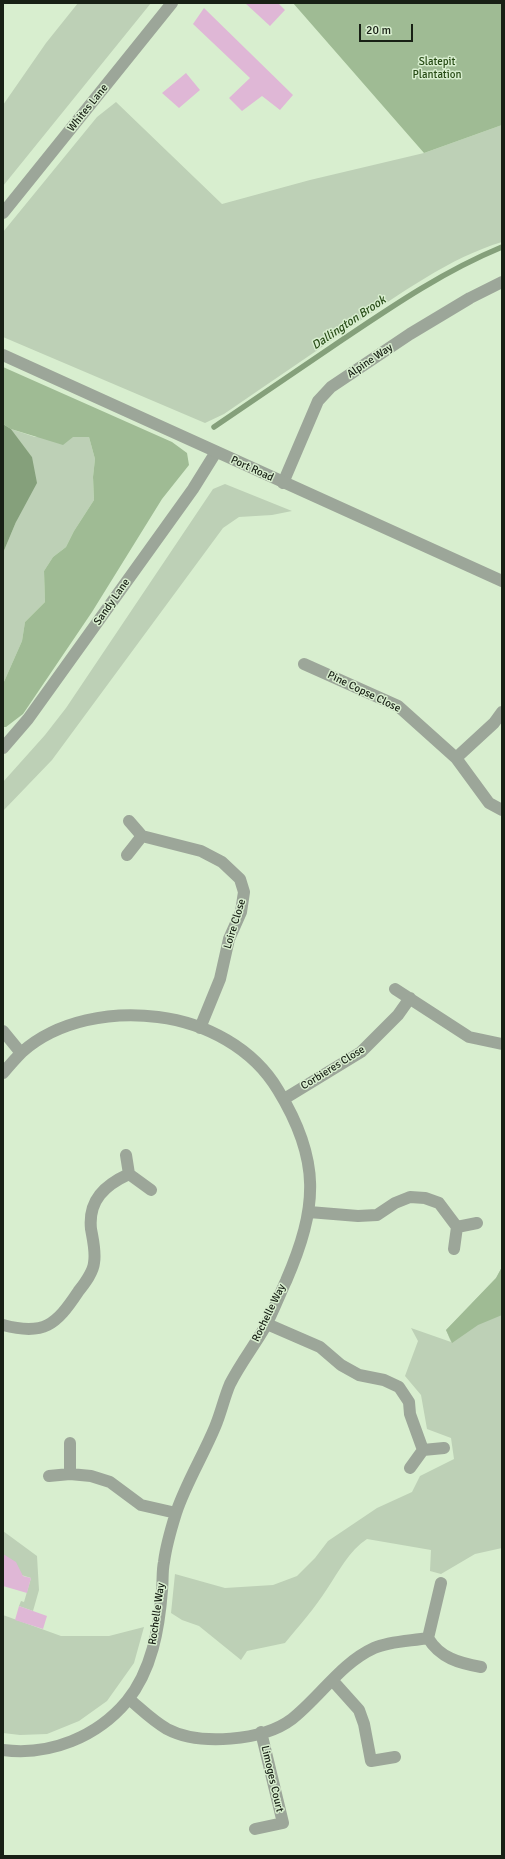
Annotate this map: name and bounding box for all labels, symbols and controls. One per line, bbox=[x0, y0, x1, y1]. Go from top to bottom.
scale bar bbox=[361, 16, 415, 42]
text: 20 m bbox=[366, 23, 391, 38]
park label: Slatepit Plantation bbox=[412, 55, 462, 81]
street label: Whites Lane bbox=[65, 82, 111, 134]
water label: Dallington Brook bbox=[309, 293, 389, 353]
street label: Alpine Way bbox=[345, 341, 395, 381]
street label: Port Road bbox=[228, 453, 276, 485]
street label: Sandy Lane bbox=[91, 576, 133, 628]
street label: Pine Copse Close bbox=[325, 669, 403, 715]
street label: Loire Close bbox=[221, 897, 249, 951]
street label: Corbieres Close bbox=[299, 1043, 367, 1093]
street label: Rochelle Way bbox=[249, 1282, 289, 1344]
street label: Rochelle Way bbox=[146, 1582, 168, 1646]
street label: Limoges Court bbox=[258, 1744, 286, 1814]

